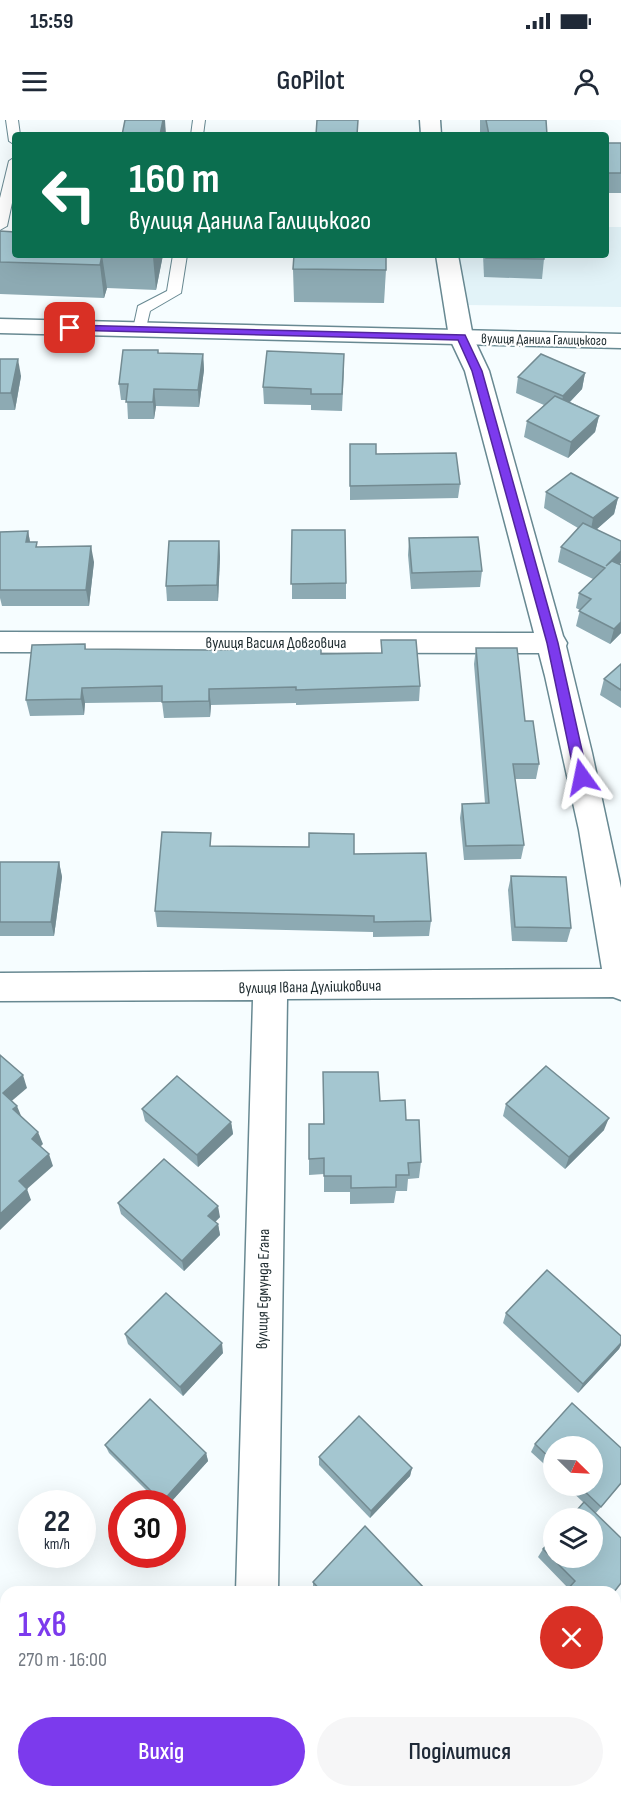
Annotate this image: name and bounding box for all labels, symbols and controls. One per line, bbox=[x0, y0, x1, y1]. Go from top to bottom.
text: 15:59 bbox=[30, 8, 73, 35]
icon: menu bbox=[18, 65, 51, 98]
text: GoPilot bbox=[276, 65, 345, 97]
icon: person bbox=[570, 65, 603, 98]
text: 160 m bbox=[129, 154, 220, 205]
icon: left bbox=[30, 156, 108, 234]
text: вулиця Данила Галицького bbox=[129, 205, 371, 237]
pin bbox=[44, 302, 95, 353]
icon: arrive bbox=[53, 311, 86, 344]
street label: вулиця Данила Галицького bbox=[481, 330, 607, 349]
street label: вулиця Василя Довговича bbox=[206, 634, 346, 653]
position arrow bbox=[550, 745, 614, 809]
street label: вулиця Івана Дулішковича bbox=[239, 977, 381, 998]
street label: вулиця Едмунда Еґана bbox=[253, 1229, 274, 1349]
north arrow bbox=[543, 1436, 603, 1496]
map controls bbox=[543, 1436, 603, 1568]
speed limit sign: 30 bbox=[108, 1490, 186, 1568]
text: 22 bbox=[44, 1504, 70, 1540]
button: layers bbox=[543, 1508, 603, 1568]
text: km/h bbox=[44, 1535, 70, 1554]
text: 1 хв bbox=[18, 1604, 67, 1647]
button: close bbox=[540, 1606, 603, 1669]
text: 270 m · 16:00 bbox=[18, 1648, 107, 1672]
button: Вихід bbox=[18, 1717, 305, 1786]
button: Поділитися bbox=[317, 1717, 603, 1786]

